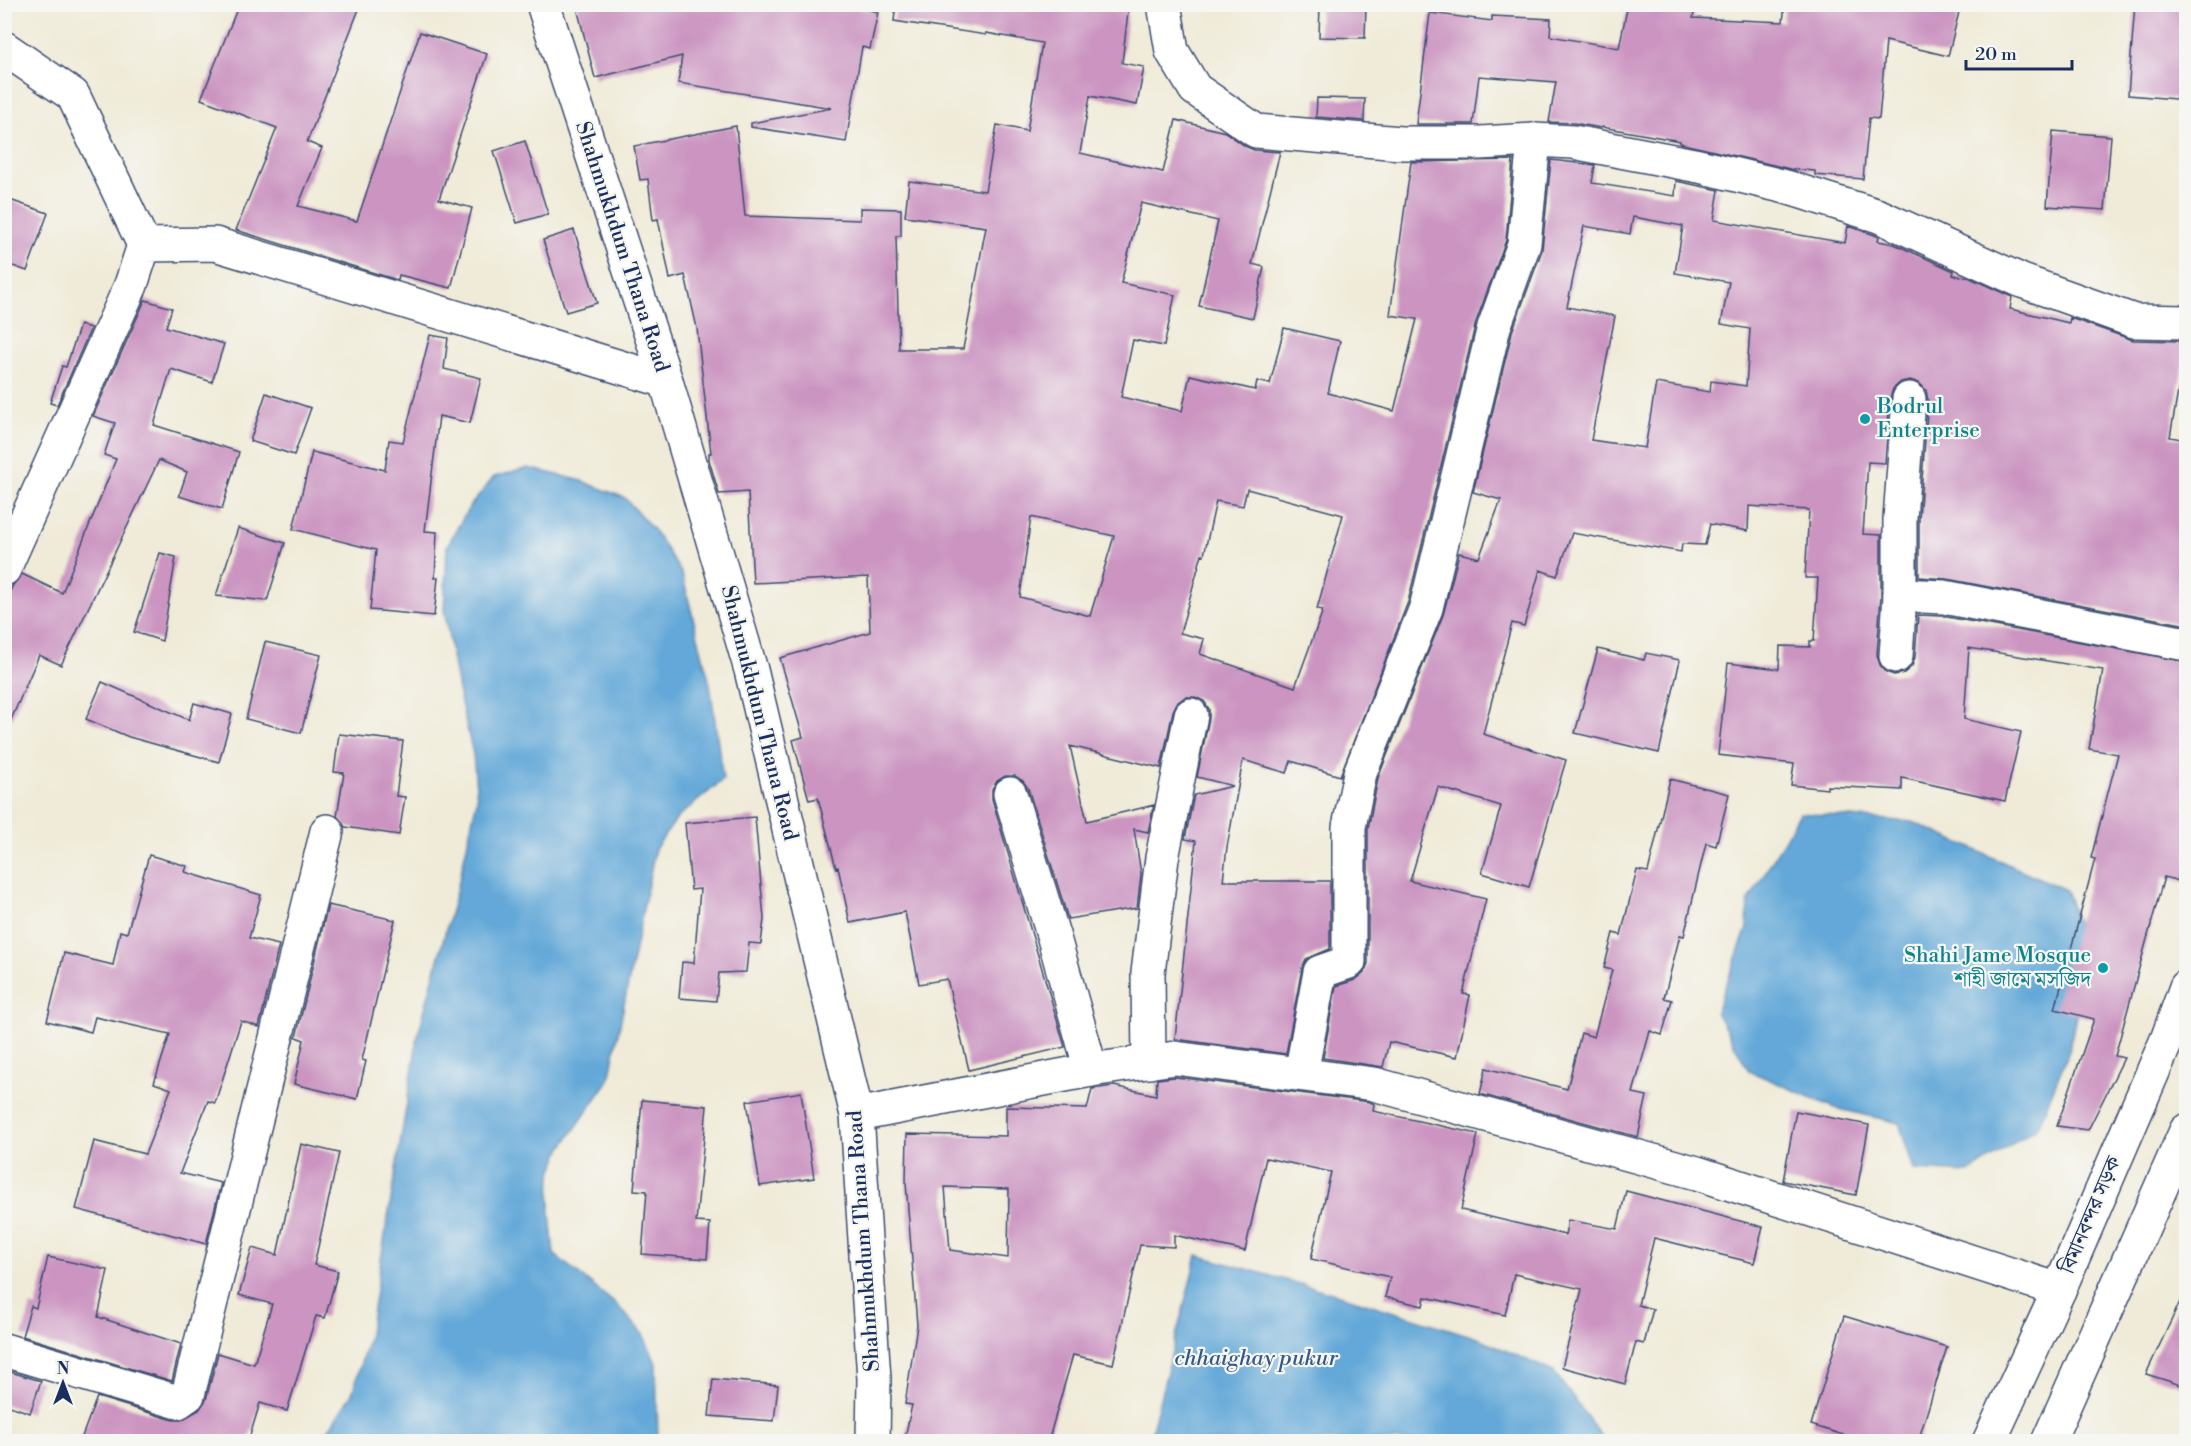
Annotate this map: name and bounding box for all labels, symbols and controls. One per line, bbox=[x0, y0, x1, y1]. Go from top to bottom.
scale bar bbox=[1966, 33, 2072, 71]
text: 20 m bbox=[1975, 43, 2017, 66]
street label: Shahmukhdum Thana Road bbox=[569, 118, 675, 376]
place label: Bodrul Enterprise bbox=[1876, 394, 1980, 444]
marker: Bodrul Enterprise bbox=[1858, 412, 1872, 426]
street label: Shahmukhdum Thana Road bbox=[715, 583, 803, 843]
place label: Shahi Jame Mosque শাহী জামে মসজিদ bbox=[1904, 943, 2092, 993]
marker: Shahi Jame Mosque শাহী জামে মসজিদ bbox=[2096, 961, 2110, 975]
street label: Shahmukhdum Thana Road bbox=[842, 1109, 886, 1373]
street label: বিমানবন্দর সড়ক bbox=[2054, 1151, 2128, 1278]
water label: chhaighay pukur bbox=[1174, 1345, 1338, 1372]
north arrow bbox=[33, 1353, 93, 1413]
text: N bbox=[57, 1359, 70, 1379]

